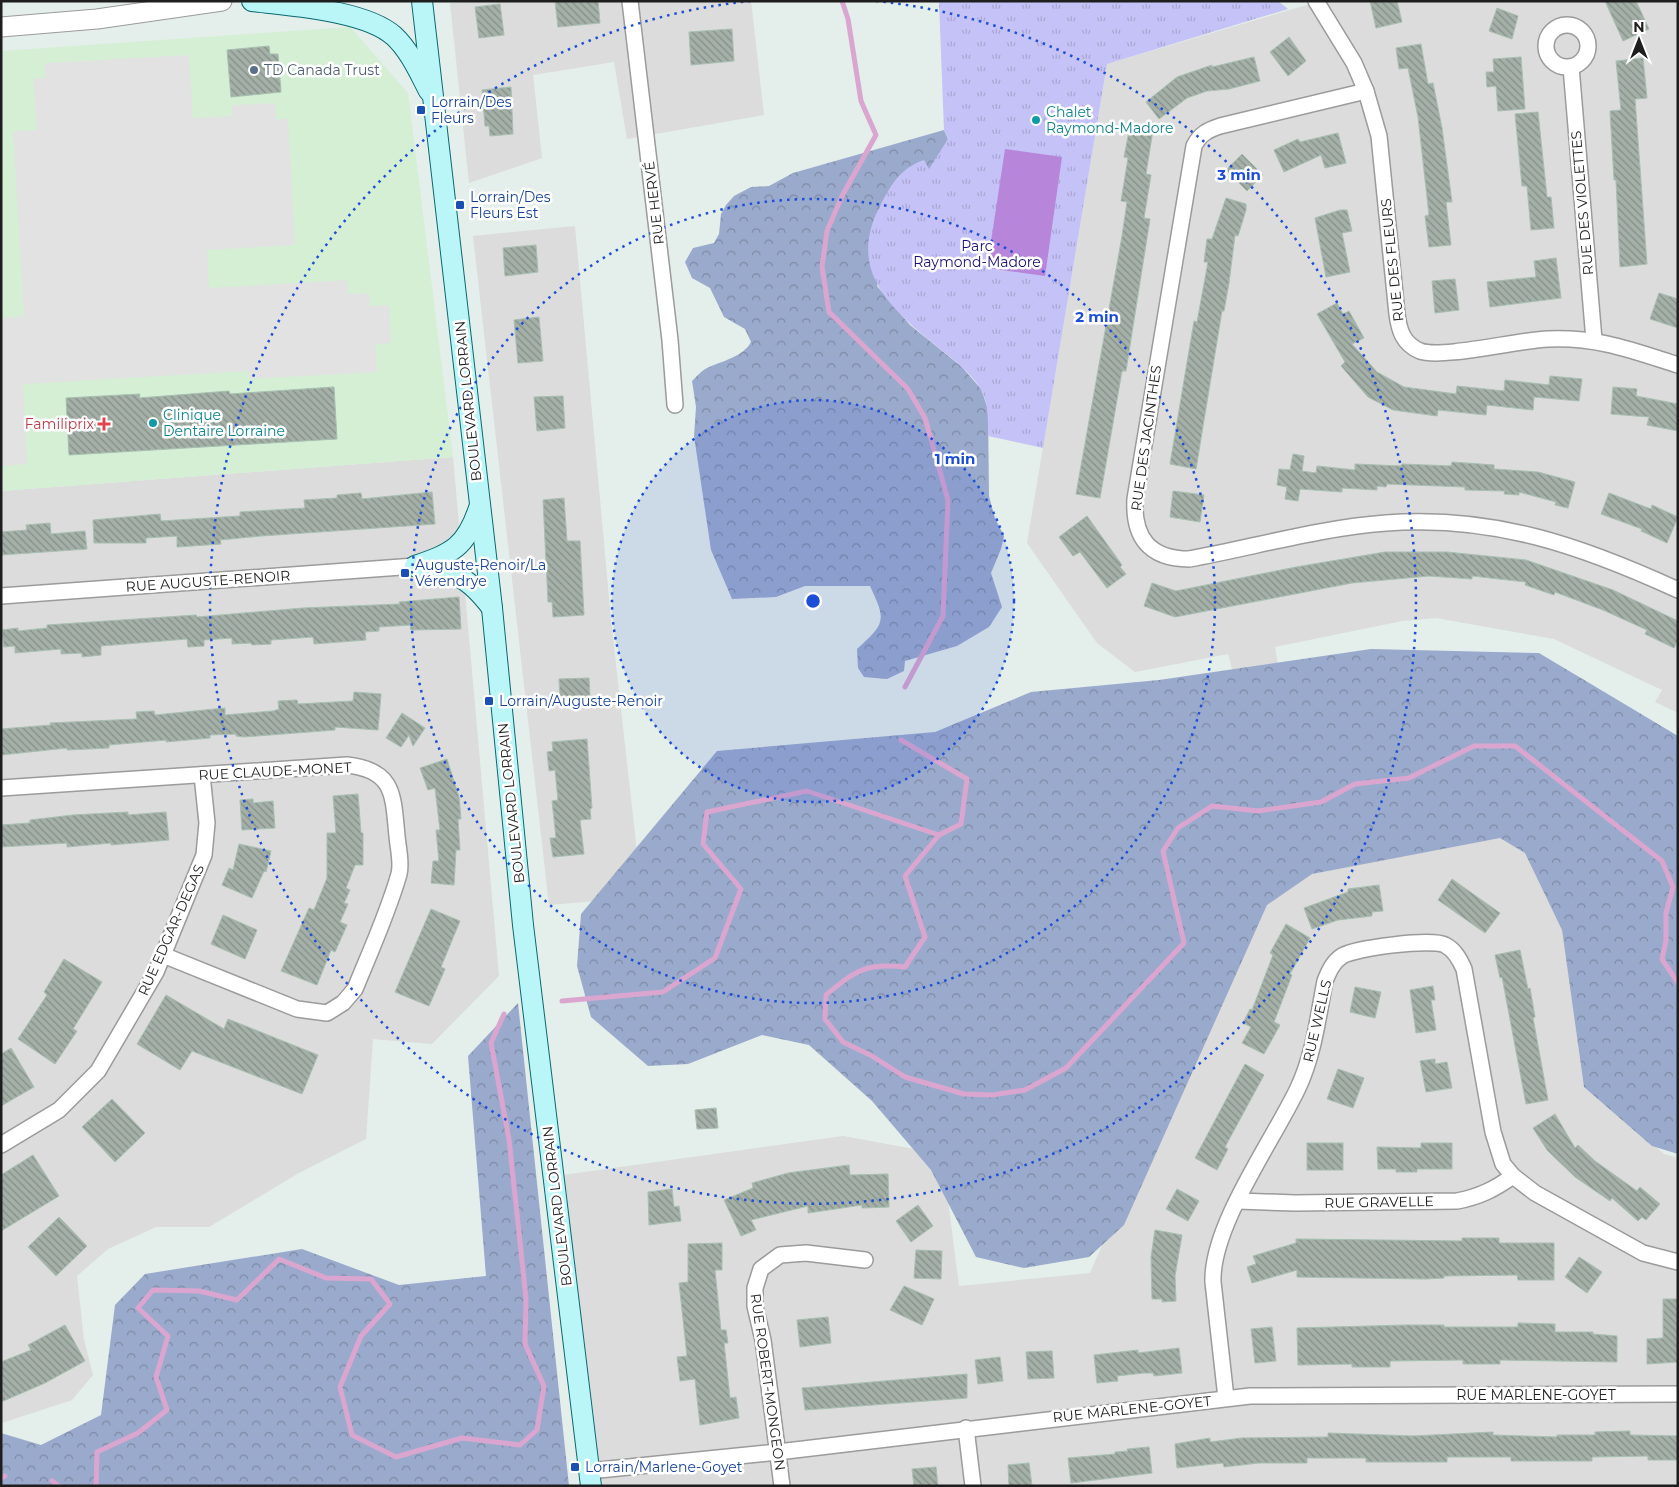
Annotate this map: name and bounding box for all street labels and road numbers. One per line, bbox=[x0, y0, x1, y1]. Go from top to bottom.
street label: RUE DES VIOLETTES bbox=[1567, 130, 1597, 276]
street label: RUE HERVÉ bbox=[640, 160, 668, 246]
street label: RUE DES FLEURS bbox=[1377, 198, 1407, 322]
street label: BOULEVARD LORRAIN bbox=[451, 320, 485, 482]
street label: RUE DES JACINTHES bbox=[1127, 364, 1165, 512]
street label: RUE AUGUSTE-RENOIR bbox=[125, 566, 291, 596]
street label: BOULEVARD LORRAIN bbox=[494, 722, 528, 884]
street label: RUE CLAUDE-MONET bbox=[198, 758, 352, 784]
street label: RUE EDGAR-DEGAS bbox=[134, 862, 208, 998]
street label: RUE WELLS bbox=[1299, 978, 1335, 1064]
street label: BOULEVARD LORRAIN bbox=[538, 1125, 576, 1287]
street label: RUE GRAVELLE bbox=[1324, 1192, 1434, 1212]
street label: RUE ROBERT-MONGEON bbox=[747, 1292, 789, 1472]
street label: RUE MARLENE-GOYET bbox=[1456, 1386, 1616, 1404]
street label: RUE MARLENE-GOYET bbox=[1052, 1392, 1212, 1426]

